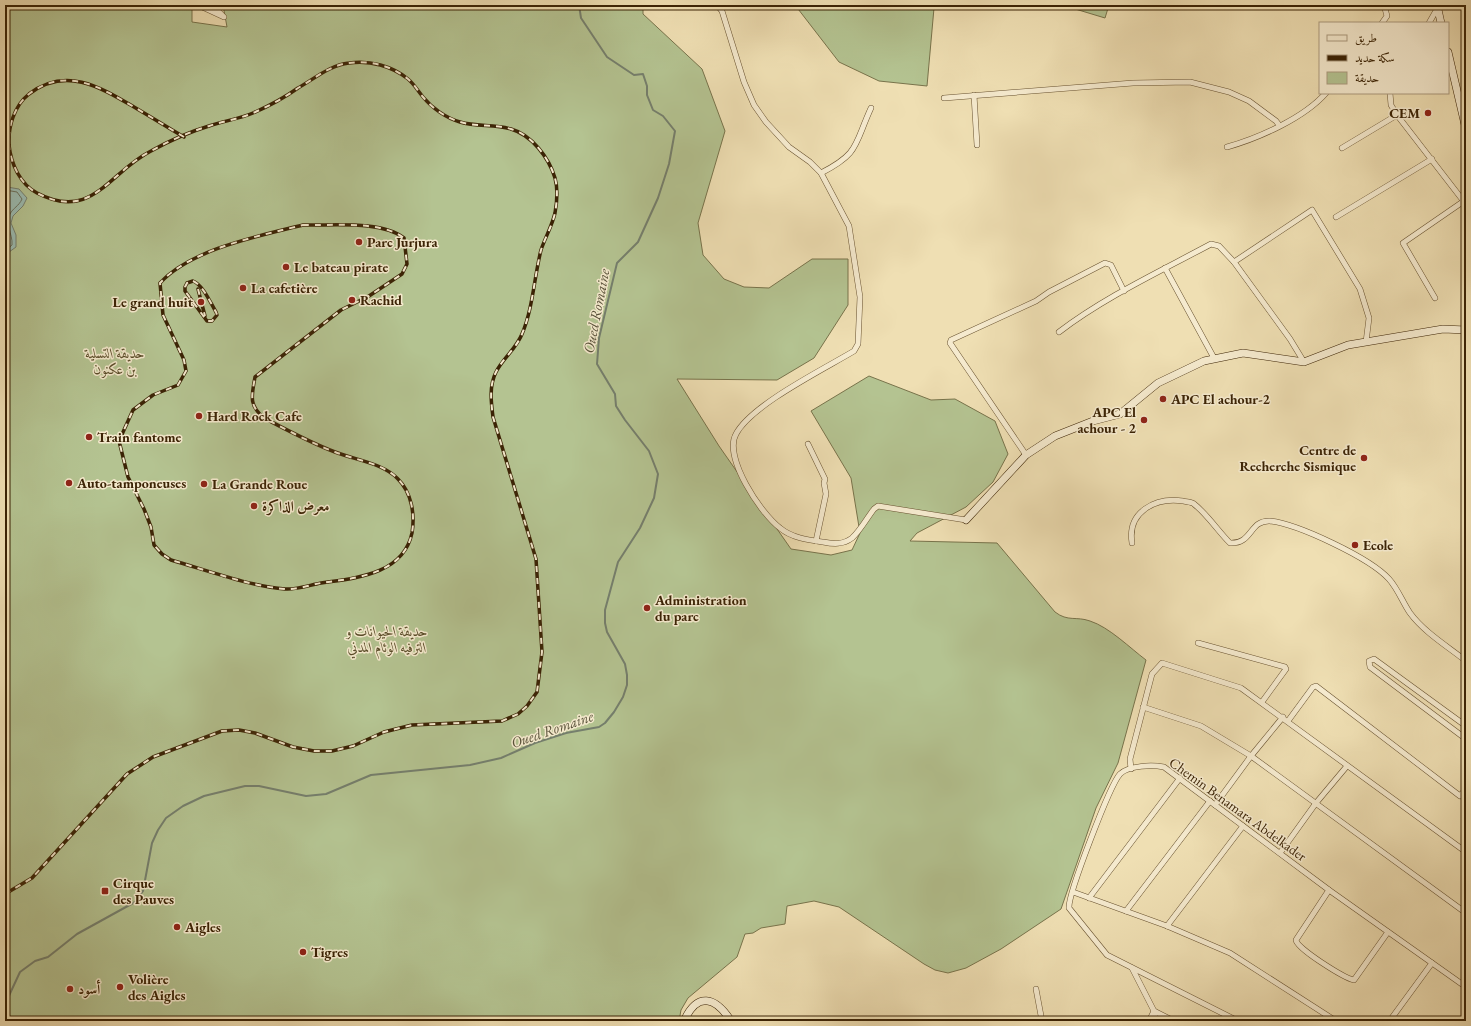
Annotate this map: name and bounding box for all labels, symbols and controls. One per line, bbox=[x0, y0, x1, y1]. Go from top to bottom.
legend bbox=[1319, 22, 1449, 94]
text: طريق bbox=[1355, 30, 1377, 46]
text: سكة حديد bbox=[1355, 50, 1395, 66]
text: حديقة bbox=[1355, 70, 1379, 86]
place label: CEM bbox=[1389, 104, 1420, 122]
marker: CEM bbox=[1423, 108, 1433, 118]
place label: Parc Jurjura bbox=[367, 233, 439, 251]
marker: Parc Jurjura bbox=[354, 237, 364, 247]
place label: Le bateau pirate bbox=[294, 258, 389, 276]
marker: Le bateau pirate bbox=[281, 262, 291, 272]
water label: Oued Romaine bbox=[578, 266, 614, 355]
place label: La cafetière bbox=[251, 279, 318, 297]
marker: La cafetière bbox=[238, 283, 248, 293]
place label: Rachid bbox=[360, 291, 402, 309]
place label: Le grand huit bbox=[113, 293, 194, 311]
marker: Rachid bbox=[347, 295, 357, 305]
marker: Le grand huit bbox=[196, 297, 206, 307]
park label: حديقة التسلية بن عكنون bbox=[83, 344, 145, 378]
place label: APC El achour-2 bbox=[1170, 390, 1271, 408]
marker: APC El achour-2 bbox=[1158, 394, 1168, 404]
place label: APC El achour - 2 bbox=[1077, 403, 1137, 437]
place label: Hard Rock Cafe bbox=[207, 407, 302, 425]
marker: Hard Rock Cafe bbox=[194, 411, 204, 421]
marker: APC El achour - 2 bbox=[1139, 415, 1149, 425]
place label: Train fantome bbox=[97, 428, 181, 446]
marker: Train fantome bbox=[84, 432, 94, 442]
place label: Centre de Recherche Sismique bbox=[1239, 441, 1356, 475]
marker: Centre de Recherche Sismique bbox=[1359, 453, 1369, 463]
place label: Auto-tamponeuses bbox=[76, 474, 186, 492]
place label: La Grande Roue bbox=[212, 475, 307, 493]
marker: Auto-tamponeuses bbox=[64, 478, 74, 488]
marker: La Grande Roue bbox=[199, 479, 209, 489]
place label: معرض الذاكرة bbox=[262, 497, 330, 516]
marker: معرض الذاكرة bbox=[249, 501, 259, 511]
place label: Ecole bbox=[1363, 536, 1393, 554]
marker: Ecole bbox=[1350, 540, 1360, 550]
place label: Administration du parc bbox=[654, 591, 747, 625]
marker: Administration du parc bbox=[642, 603, 652, 613]
park label: حديقة الحيوانات و الترفيه الوئام المدني bbox=[345, 622, 428, 660]
water label: Oued Romaine bbox=[508, 706, 596, 752]
street label: Chemin Benamara Abdelkader bbox=[1166, 753, 1310, 865]
place label: Cirque des Pauves bbox=[113, 874, 174, 908]
marker: Cirque des Pauves bbox=[100, 886, 110, 896]
place label: Aigles bbox=[184, 918, 221, 936]
marker: Aigles bbox=[172, 922, 182, 932]
place label: Tigres bbox=[311, 943, 348, 961]
marker: Tigres bbox=[298, 947, 308, 957]
place label: Volière des Aigles bbox=[128, 970, 186, 1004]
place label: أسود bbox=[78, 979, 101, 998]
marker: Volière des Aigles bbox=[115, 982, 125, 992]
marker: أسود bbox=[65, 984, 75, 994]

